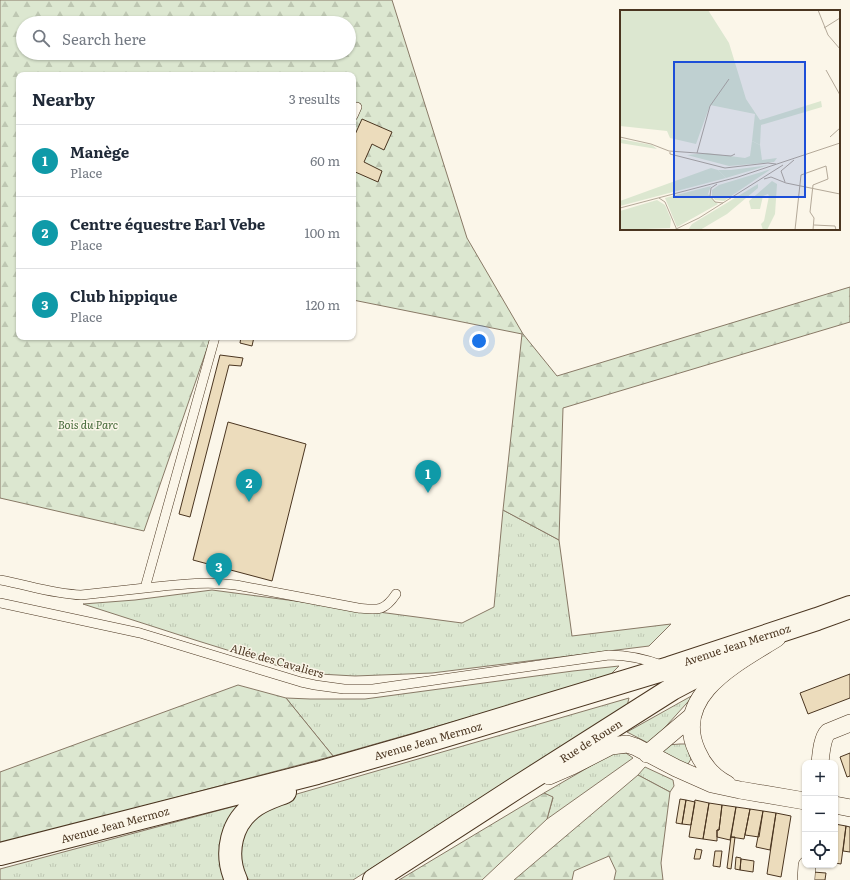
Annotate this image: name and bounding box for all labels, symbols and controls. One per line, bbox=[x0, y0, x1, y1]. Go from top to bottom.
inset map bbox=[620, 10, 840, 230]
search box bbox=[16, 16, 356, 60]
icon: search bbox=[30, 27, 52, 49]
text: Search here bbox=[62, 27, 146, 50]
text: Nearby bbox=[32, 86, 95, 111]
text: 3 results bbox=[289, 89, 340, 108]
text: Manège bbox=[70, 140, 129, 163]
text: 1 bbox=[42, 151, 48, 170]
text: 60 m bbox=[310, 151, 340, 170]
text: Place bbox=[70, 163, 102, 182]
text: Centre équestre Earl Vebe bbox=[70, 212, 265, 235]
text: 2 bbox=[42, 223, 48, 242]
text: 100 m bbox=[304, 223, 340, 242]
text: Place bbox=[70, 235, 102, 254]
text: Club hippique bbox=[70, 284, 177, 307]
text: 3 bbox=[41, 295, 49, 314]
text: 120 m bbox=[305, 295, 340, 314]
text: Place bbox=[70, 307, 102, 326]
your location bbox=[469, 331, 489, 351]
park label: Bois du Parc bbox=[58, 416, 118, 432]
pin: 1 bbox=[415, 460, 441, 493]
pin: 2 bbox=[236, 469, 262, 502]
pin: 3 bbox=[206, 553, 232, 586]
street label: Avenue Jean Mermoz bbox=[681, 619, 793, 669]
street label: Allée des Cavaliers bbox=[229, 639, 326, 681]
street label: Rue de Rouen bbox=[556, 715, 625, 766]
street label: Avenue Jean Mermoz bbox=[372, 717, 484, 763]
map controls bbox=[802, 760, 838, 868]
button: + bbox=[802, 760, 838, 796]
button: − bbox=[802, 796, 838, 832]
street label: Avenue Jean Mermoz bbox=[59, 802, 171, 846]
button: locate bbox=[802, 832, 838, 868]

